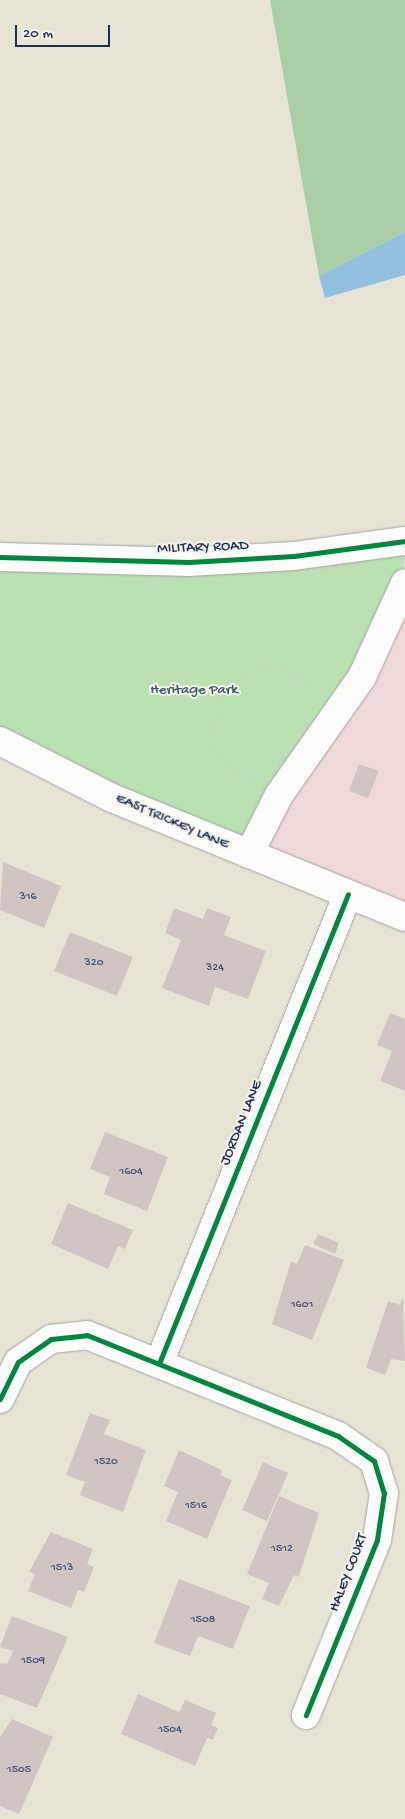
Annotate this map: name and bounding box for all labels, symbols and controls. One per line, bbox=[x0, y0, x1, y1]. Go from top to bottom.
scale bar bbox=[18, 15, 112, 47]
text: 20 m bbox=[23, 25, 53, 43]
street label: MILITARY ROAD bbox=[157, 537, 249, 559]
park label: Heritage Park bbox=[150, 682, 238, 700]
street label: EAST TRICKEY LANE bbox=[113, 790, 231, 854]
house number: 316 bbox=[19, 891, 37, 905]
house number: 320 bbox=[85, 957, 103, 971]
house number: 324 bbox=[206, 962, 224, 976]
street label: JORDAN LANE bbox=[217, 1078, 267, 1168]
house number: 1604 bbox=[119, 1166, 143, 1180]
house number: 1601 bbox=[291, 1299, 313, 1313]
house number: 1520 bbox=[94, 1456, 118, 1470]
house number: 1516 bbox=[185, 1500, 207, 1514]
street label: HALEY COURT bbox=[326, 1531, 372, 1615]
house number: 1512 bbox=[271, 1543, 293, 1557]
house number: 1513 bbox=[51, 1562, 73, 1576]
house number: 1508 bbox=[191, 1614, 215, 1628]
house number: 1509 bbox=[21, 1655, 45, 1669]
house number: 1504 bbox=[158, 1724, 182, 1738]
house number: 1505 bbox=[7, 1764, 31, 1778]

